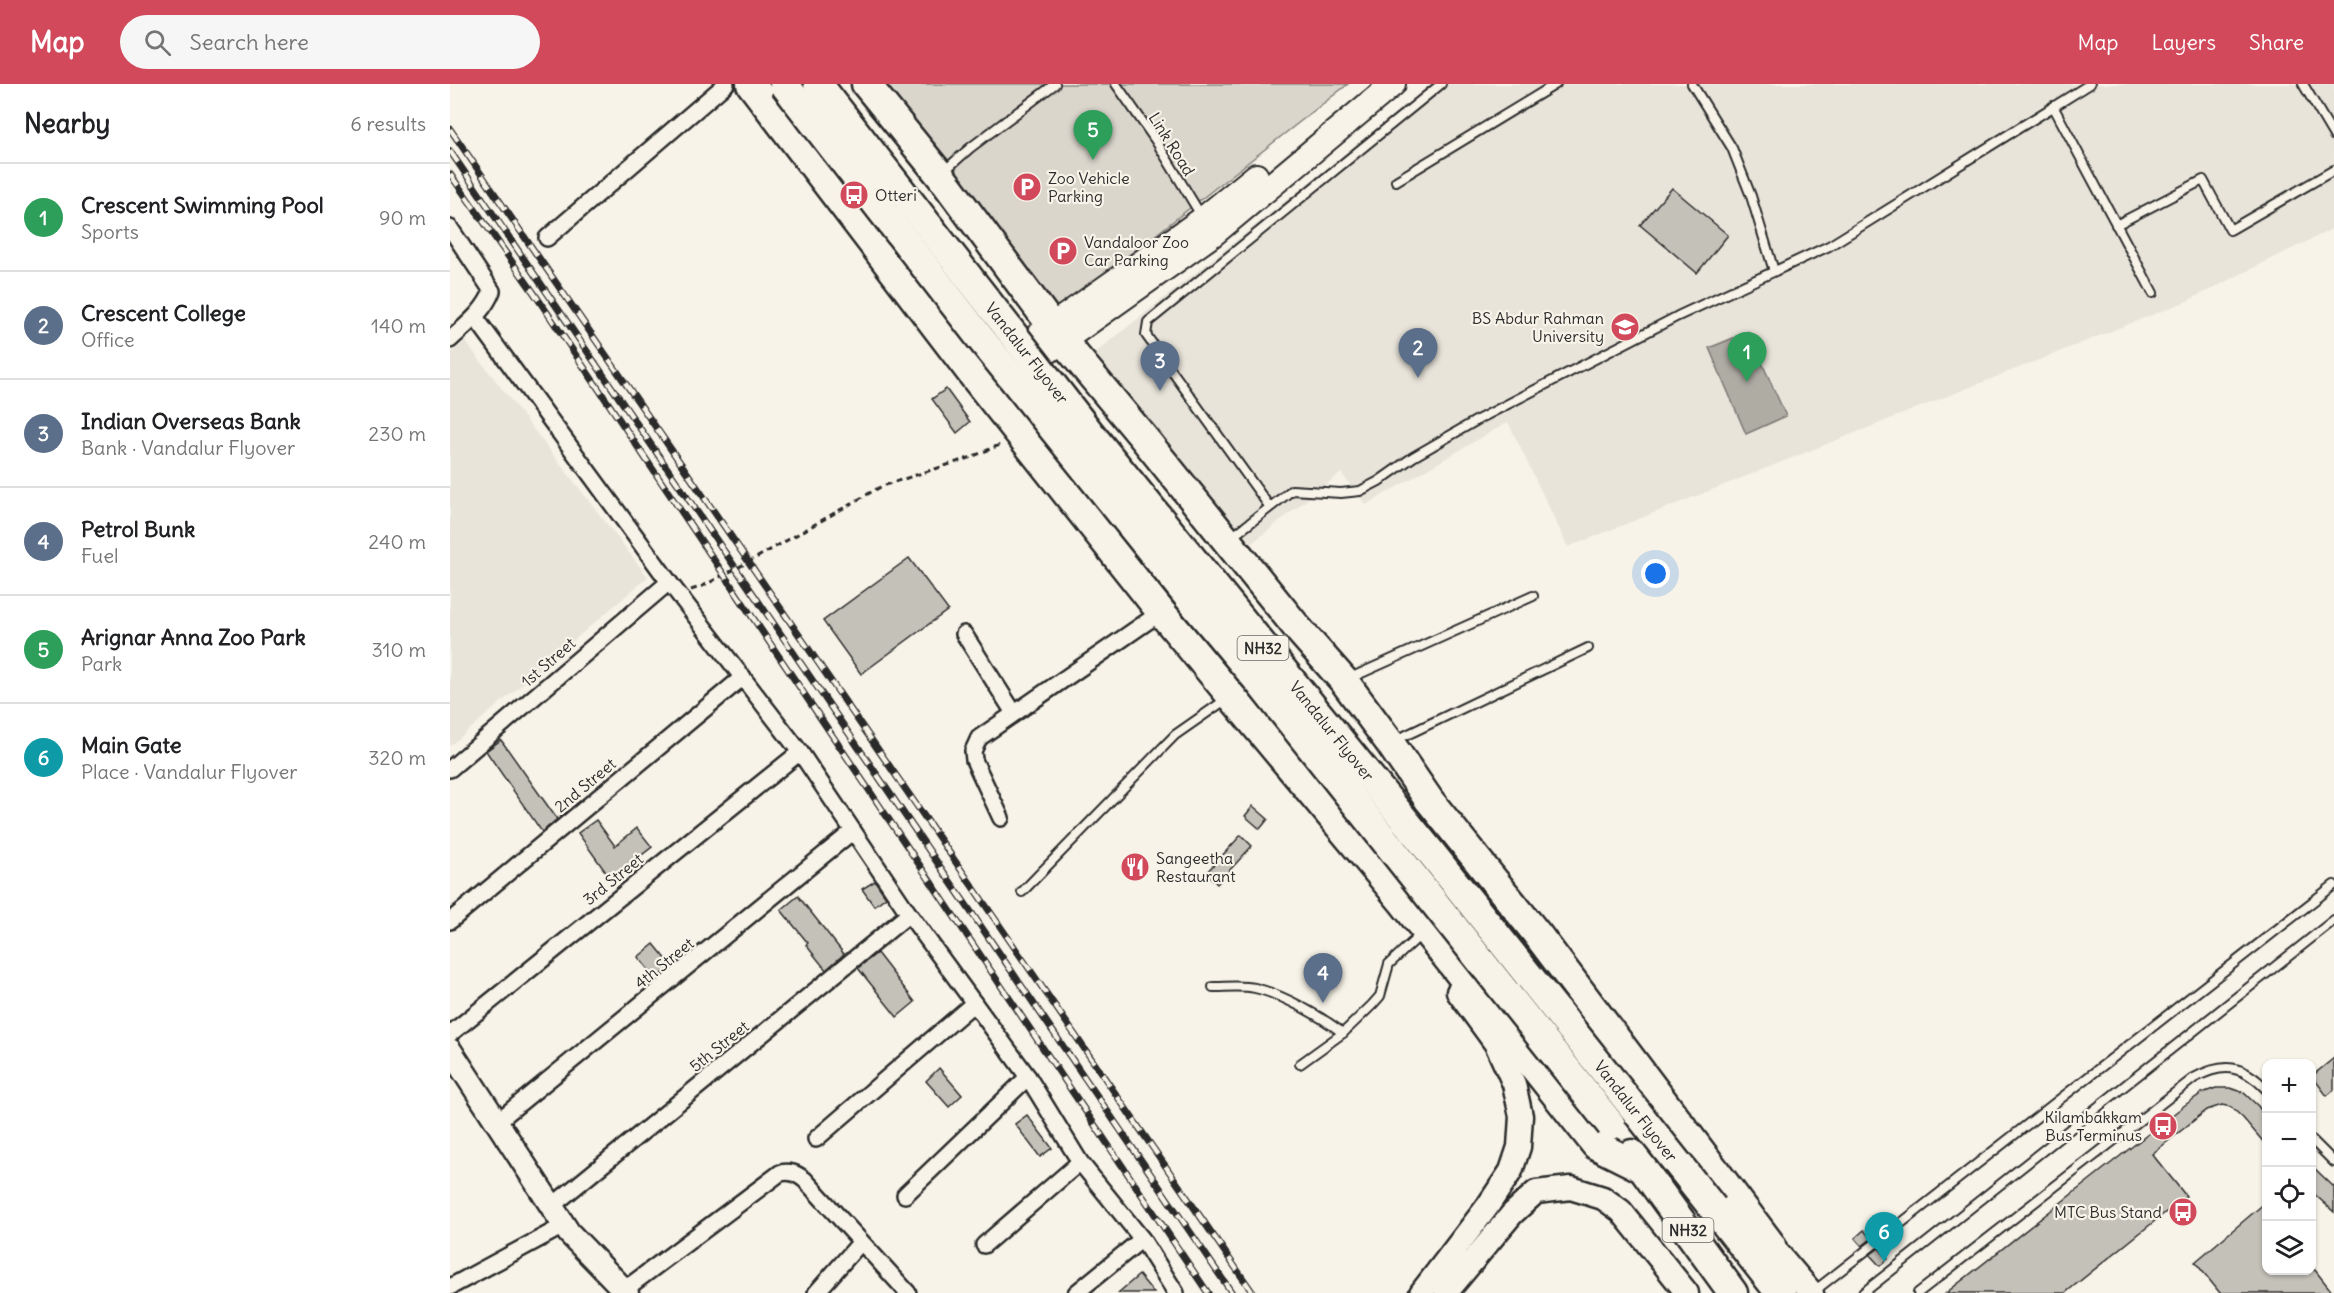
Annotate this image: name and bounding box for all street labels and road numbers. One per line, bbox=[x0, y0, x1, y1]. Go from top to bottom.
street label: Link Road bbox=[1145, 109, 1199, 179]
street label: Vandalur Flyover bbox=[981, 298, 1073, 408]
street label: 1st Street bbox=[517, 633, 580, 691]
road number: NH32 bbox=[1238, 636, 1288, 660]
street label: Vandalur Flyover bbox=[1285, 677, 1379, 786]
street label: 2nd Street bbox=[550, 753, 620, 816]
street label: 3rd Street bbox=[579, 848, 647, 909]
street label: 4th Street bbox=[630, 933, 698, 993]
street label: 5th Street bbox=[685, 1016, 753, 1076]
street label: Vandalur Flyover bbox=[1590, 1056, 1682, 1166]
road number: NH32 bbox=[1662, 1218, 1714, 1242]

